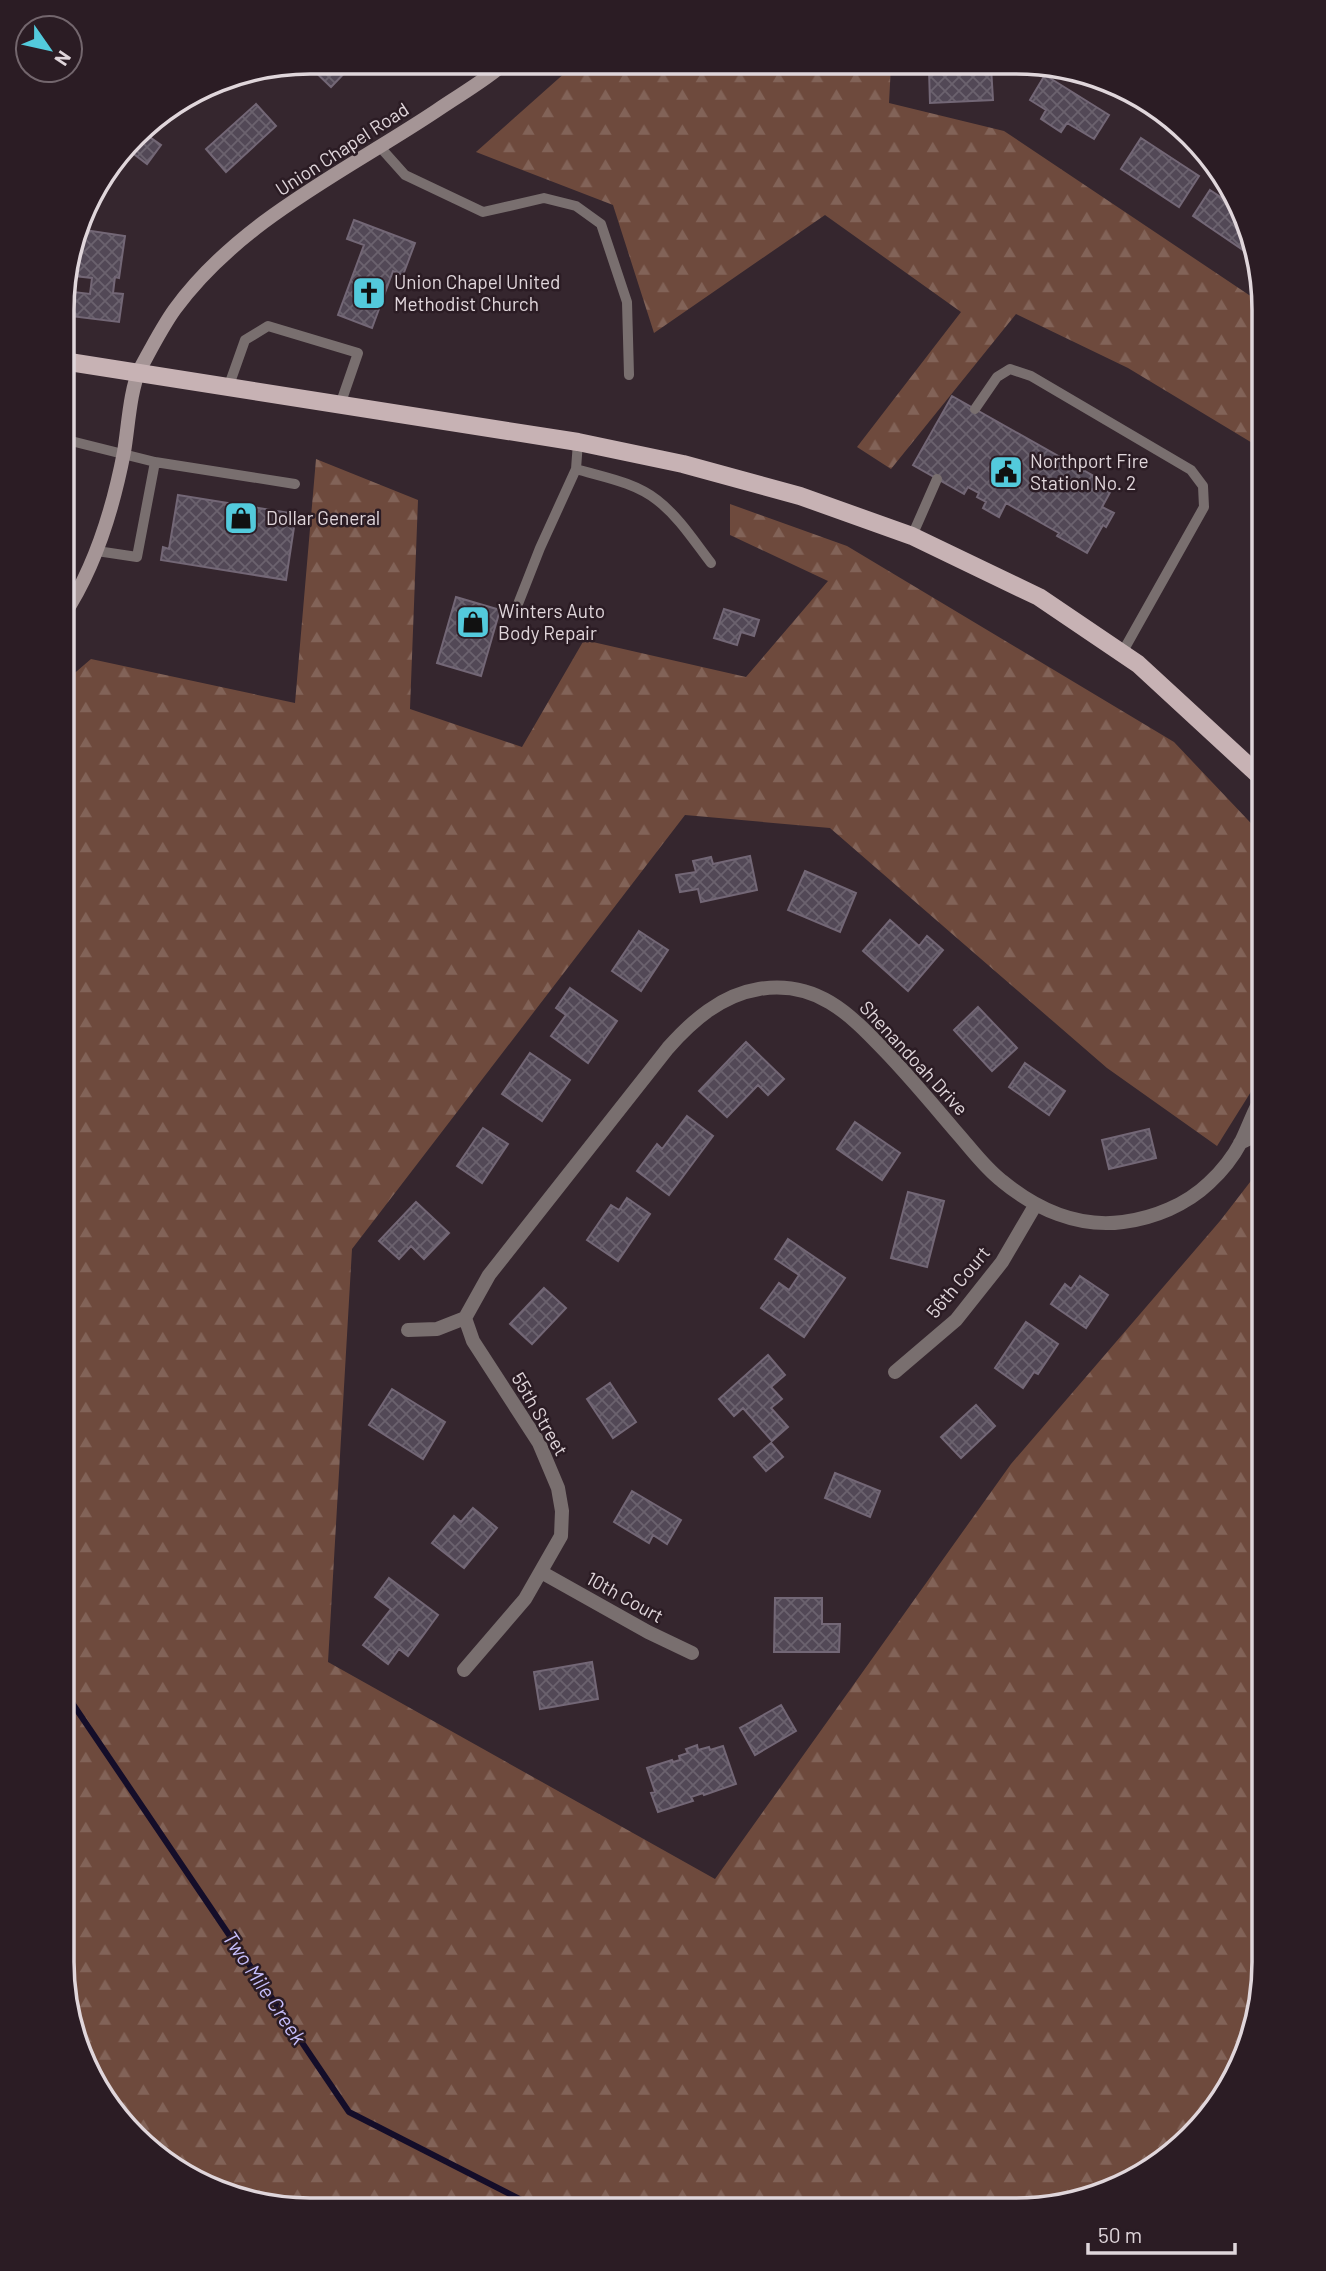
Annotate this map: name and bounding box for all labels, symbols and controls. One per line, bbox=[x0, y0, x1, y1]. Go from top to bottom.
north arrow bbox=[14, 14, 84, 84]
text: N bbox=[50, 47, 77, 70]
street label: Union Chapel Road bbox=[271, 97, 413, 200]
place label: Union Chapel United Methodist Church bbox=[394, 270, 560, 315]
church icon: Union Chapel United Methodist Church bbox=[350, 274, 388, 312]
place label: Northport Fire Station No. 2 bbox=[1030, 449, 1149, 494]
public building icon: Northport Fire Station No. 2 bbox=[987, 453, 1025, 491]
shop icon: Dollar General bbox=[222, 499, 260, 537]
place label: Dollar General bbox=[266, 506, 380, 529]
place label: Winters Auto Body Repair bbox=[498, 599, 605, 644]
shop icon: Winters Auto Body Repair bbox=[454, 603, 492, 641]
street label: Shenandoah Drive bbox=[855, 996, 973, 1120]
street label: 56th Court bbox=[921, 1241, 994, 1322]
street label: 55th Street bbox=[507, 1368, 573, 1459]
street label: 10th Court bbox=[583, 1566, 668, 1627]
water label: Two Mile Creek bbox=[218, 1926, 313, 2049]
scale bar bbox=[1088, 2212, 1235, 2256]
text: 50 m bbox=[1098, 2222, 1142, 2247]

